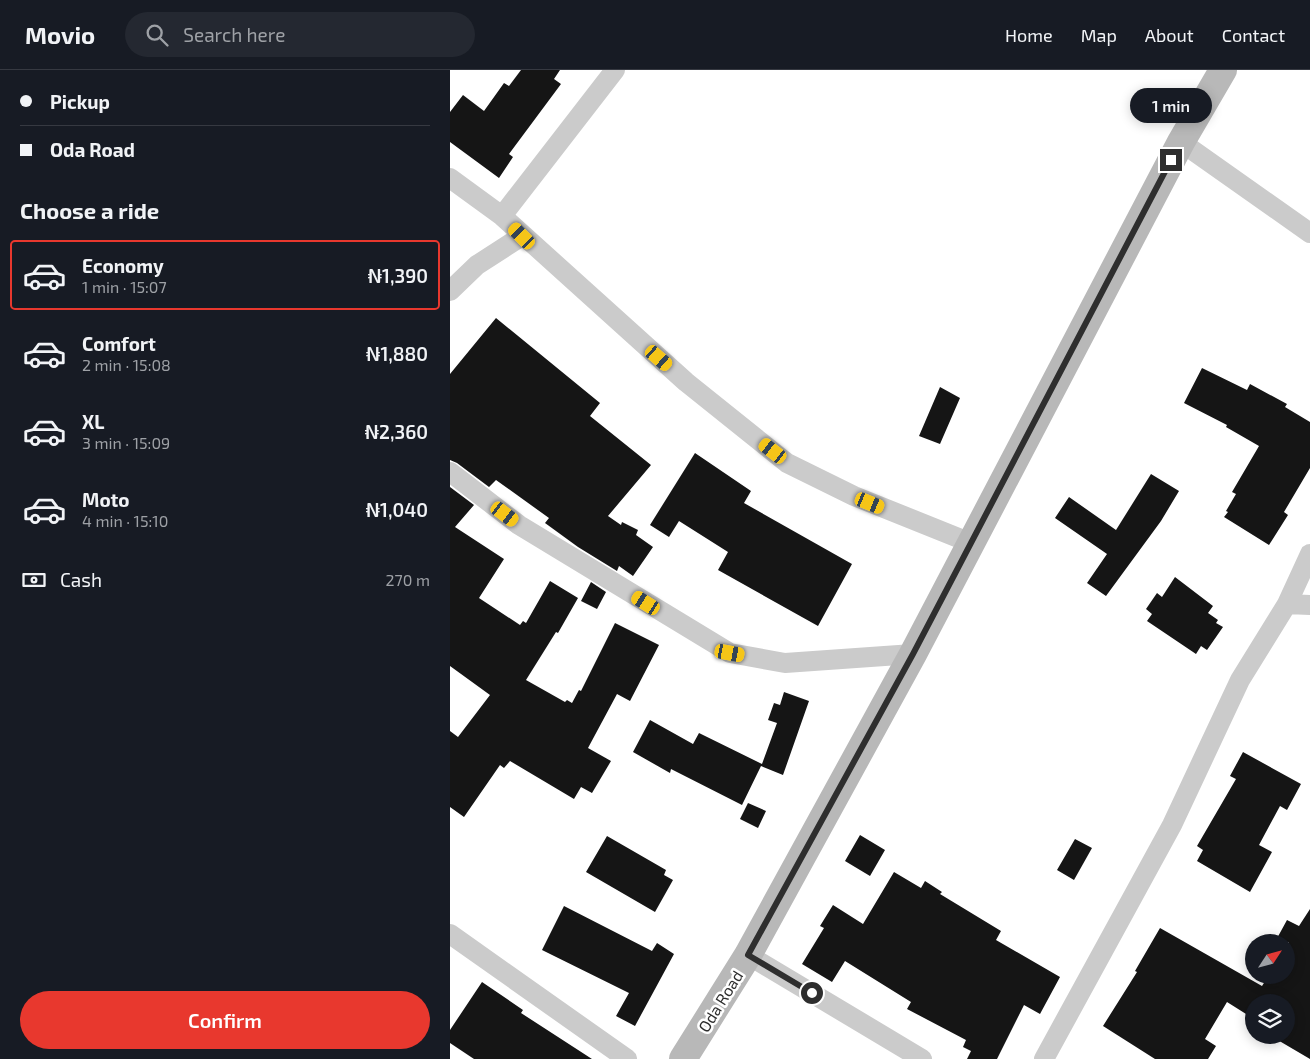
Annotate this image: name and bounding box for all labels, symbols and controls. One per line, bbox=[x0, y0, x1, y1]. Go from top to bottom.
search box bbox=[125, 12, 475, 57]
text: Movio bbox=[25, 20, 95, 49]
icon: search bbox=[143, 21, 171, 49]
text: Search here bbox=[183, 23, 285, 46]
text: Home bbox=[1005, 24, 1053, 46]
text: Map bbox=[1081, 24, 1117, 46]
text: About bbox=[1145, 24, 1194, 46]
text: Contact bbox=[1222, 24, 1285, 46]
callout: 1 min bbox=[1130, 88, 1212, 122]
text: Pickup bbox=[50, 90, 110, 113]
text: 1 min bbox=[1152, 96, 1190, 115]
text: Oda Road bbox=[50, 138, 135, 161]
route end bbox=[1160, 149, 1182, 171]
text: Choose a ride bbox=[20, 197, 159, 223]
car bbox=[506, 220, 537, 252]
icon: car bbox=[22, 253, 67, 298]
text: Economy bbox=[82, 254, 164, 277]
text: ₦1,390 bbox=[367, 264, 428, 287]
text: 1 min · 15:07 bbox=[82, 277, 167, 296]
icon: car bbox=[22, 331, 67, 376]
text: Comfort bbox=[82, 332, 156, 355]
text: ₦1,880 bbox=[366, 342, 428, 365]
car bbox=[642, 342, 675, 374]
text: 2 min · 15:08 bbox=[82, 355, 171, 374]
icon: car bbox=[22, 409, 67, 454]
text: XL bbox=[82, 410, 104, 433]
text: ₦2,360 bbox=[364, 420, 428, 443]
text: 3 min · 15:09 bbox=[82, 433, 170, 452]
car bbox=[756, 436, 789, 466]
icon: car bbox=[22, 487, 67, 532]
text: Moto bbox=[82, 488, 130, 511]
car bbox=[853, 490, 886, 516]
text: ₦1,040 bbox=[365, 498, 428, 521]
car bbox=[488, 499, 521, 529]
text: 4 min · 15:10 bbox=[82, 511, 168, 530]
icon: cash bbox=[20, 566, 48, 594]
text: Cash bbox=[60, 568, 102, 591]
text: 270 m bbox=[386, 570, 430, 589]
car bbox=[629, 589, 662, 617]
car bbox=[713, 643, 746, 663]
north arrow bbox=[1245, 934, 1295, 984]
map controls bbox=[1245, 934, 1295, 1044]
street label: Oda Road bbox=[694, 967, 746, 1035]
route start bbox=[801, 982, 823, 1004]
button: Confirm bbox=[20, 991, 430, 1049]
button: layers bbox=[1245, 994, 1295, 1044]

